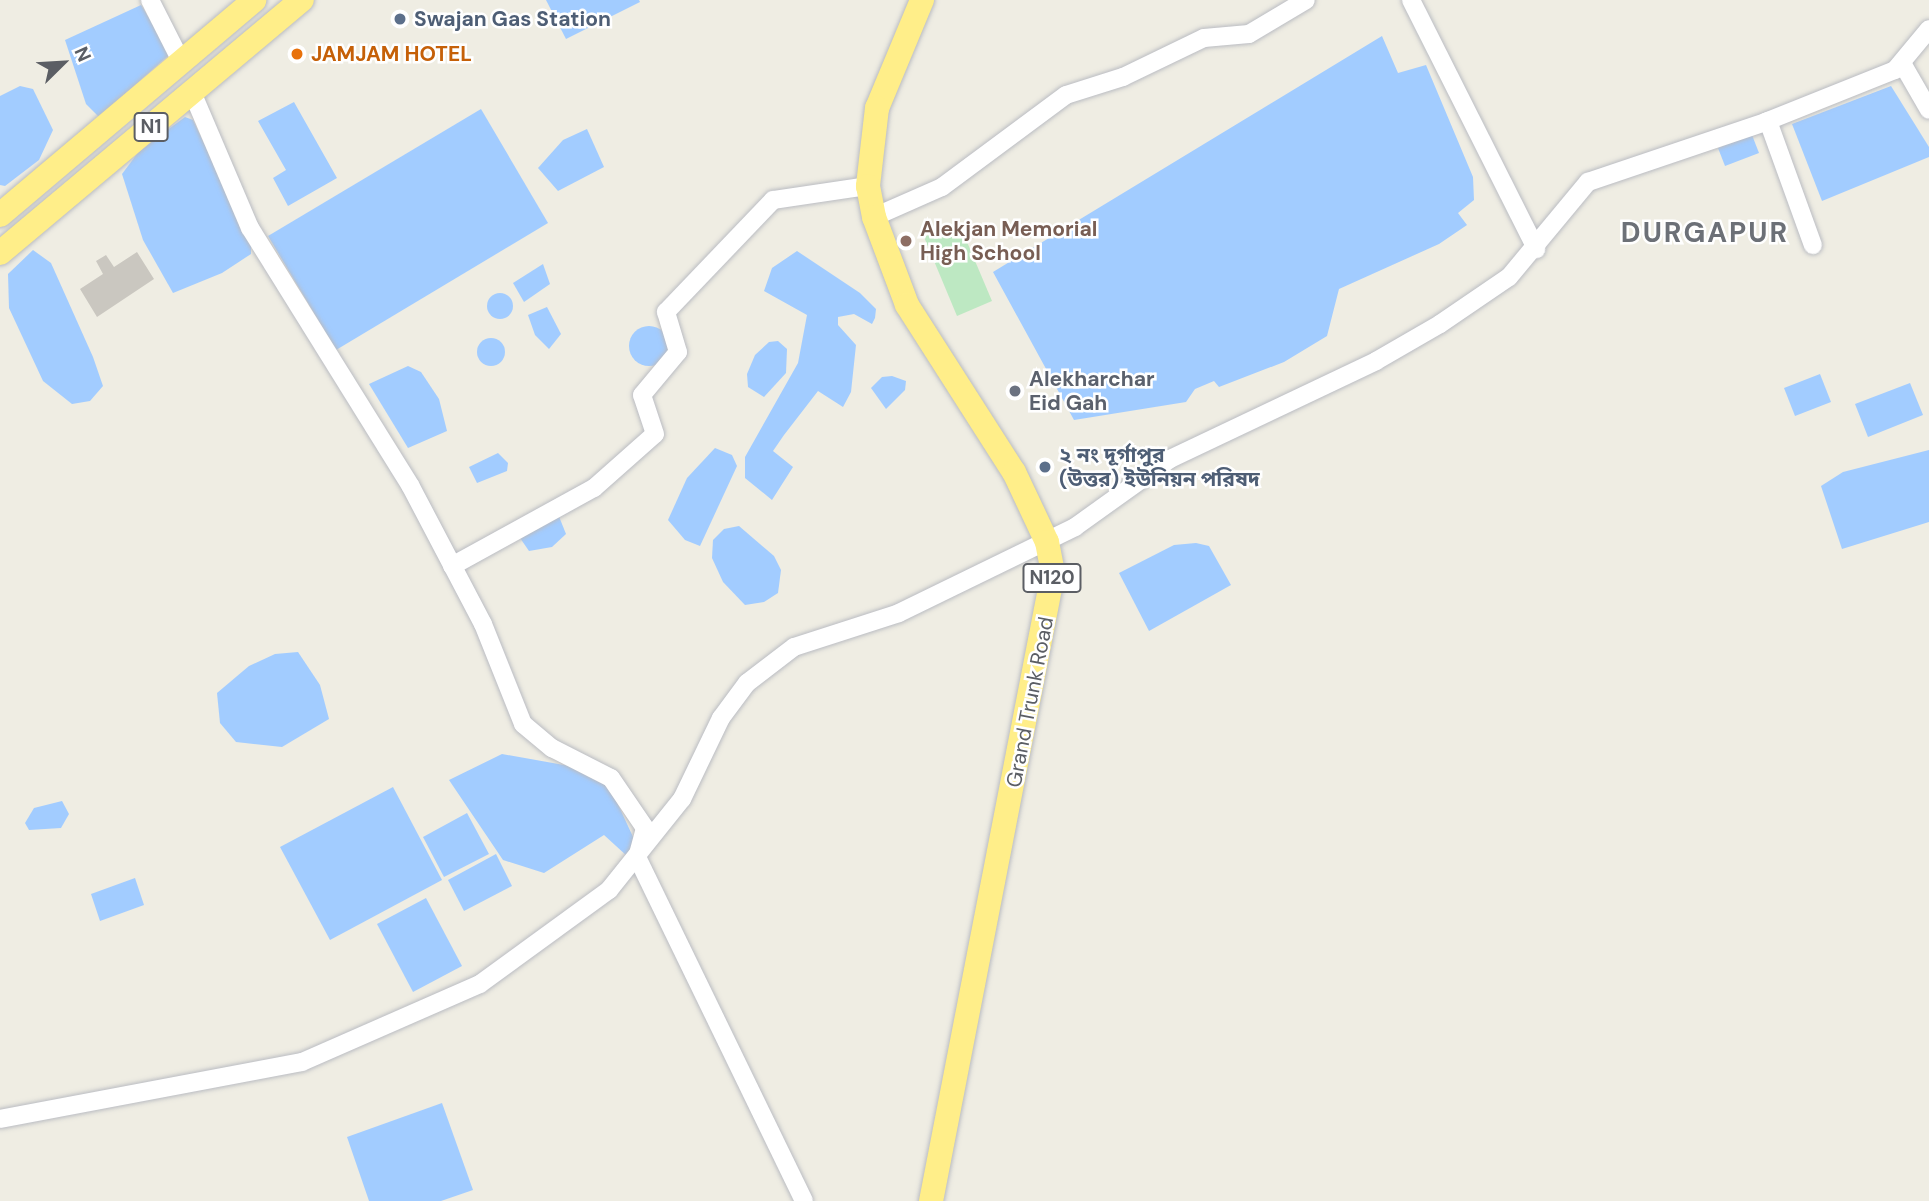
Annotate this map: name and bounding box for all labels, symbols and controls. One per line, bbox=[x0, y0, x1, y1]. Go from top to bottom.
place label: Swajan Gas Station bbox=[414, 6, 611, 32]
marker: Swajan Gas Station bbox=[392, 11, 408, 27]
north arrow bbox=[28, 28, 98, 98]
place label: JAMJAM HOTEL bbox=[311, 41, 472, 67]
text: N bbox=[68, 43, 97, 66]
marker: JAMJAM HOTEL bbox=[289, 46, 305, 62]
road number: N1 bbox=[134, 111, 168, 142]
place label: Alekjan Memorial High School bbox=[920, 216, 1097, 266]
district label: DURGAPUR bbox=[1622, 216, 1788, 250]
marker: Alekjan Memorial High School bbox=[898, 233, 914, 249]
place label: Alekharchar Eid Gah bbox=[1029, 366, 1155, 416]
marker: Alekharchar Eid Gah bbox=[1007, 383, 1023, 399]
place label: ২ নং দূর্গাপুর (উত্তর) ইউনিয়ন পরিষদ bbox=[1059, 442, 1260, 492]
marker: ২ নং দূর্গাপুর (উত্তর) ইউনিয়ন পরিষদ bbox=[1037, 459, 1053, 475]
road number: N120 bbox=[1022, 562, 1082, 594]
street label: Grand Trunk Road bbox=[1001, 614, 1059, 790]

